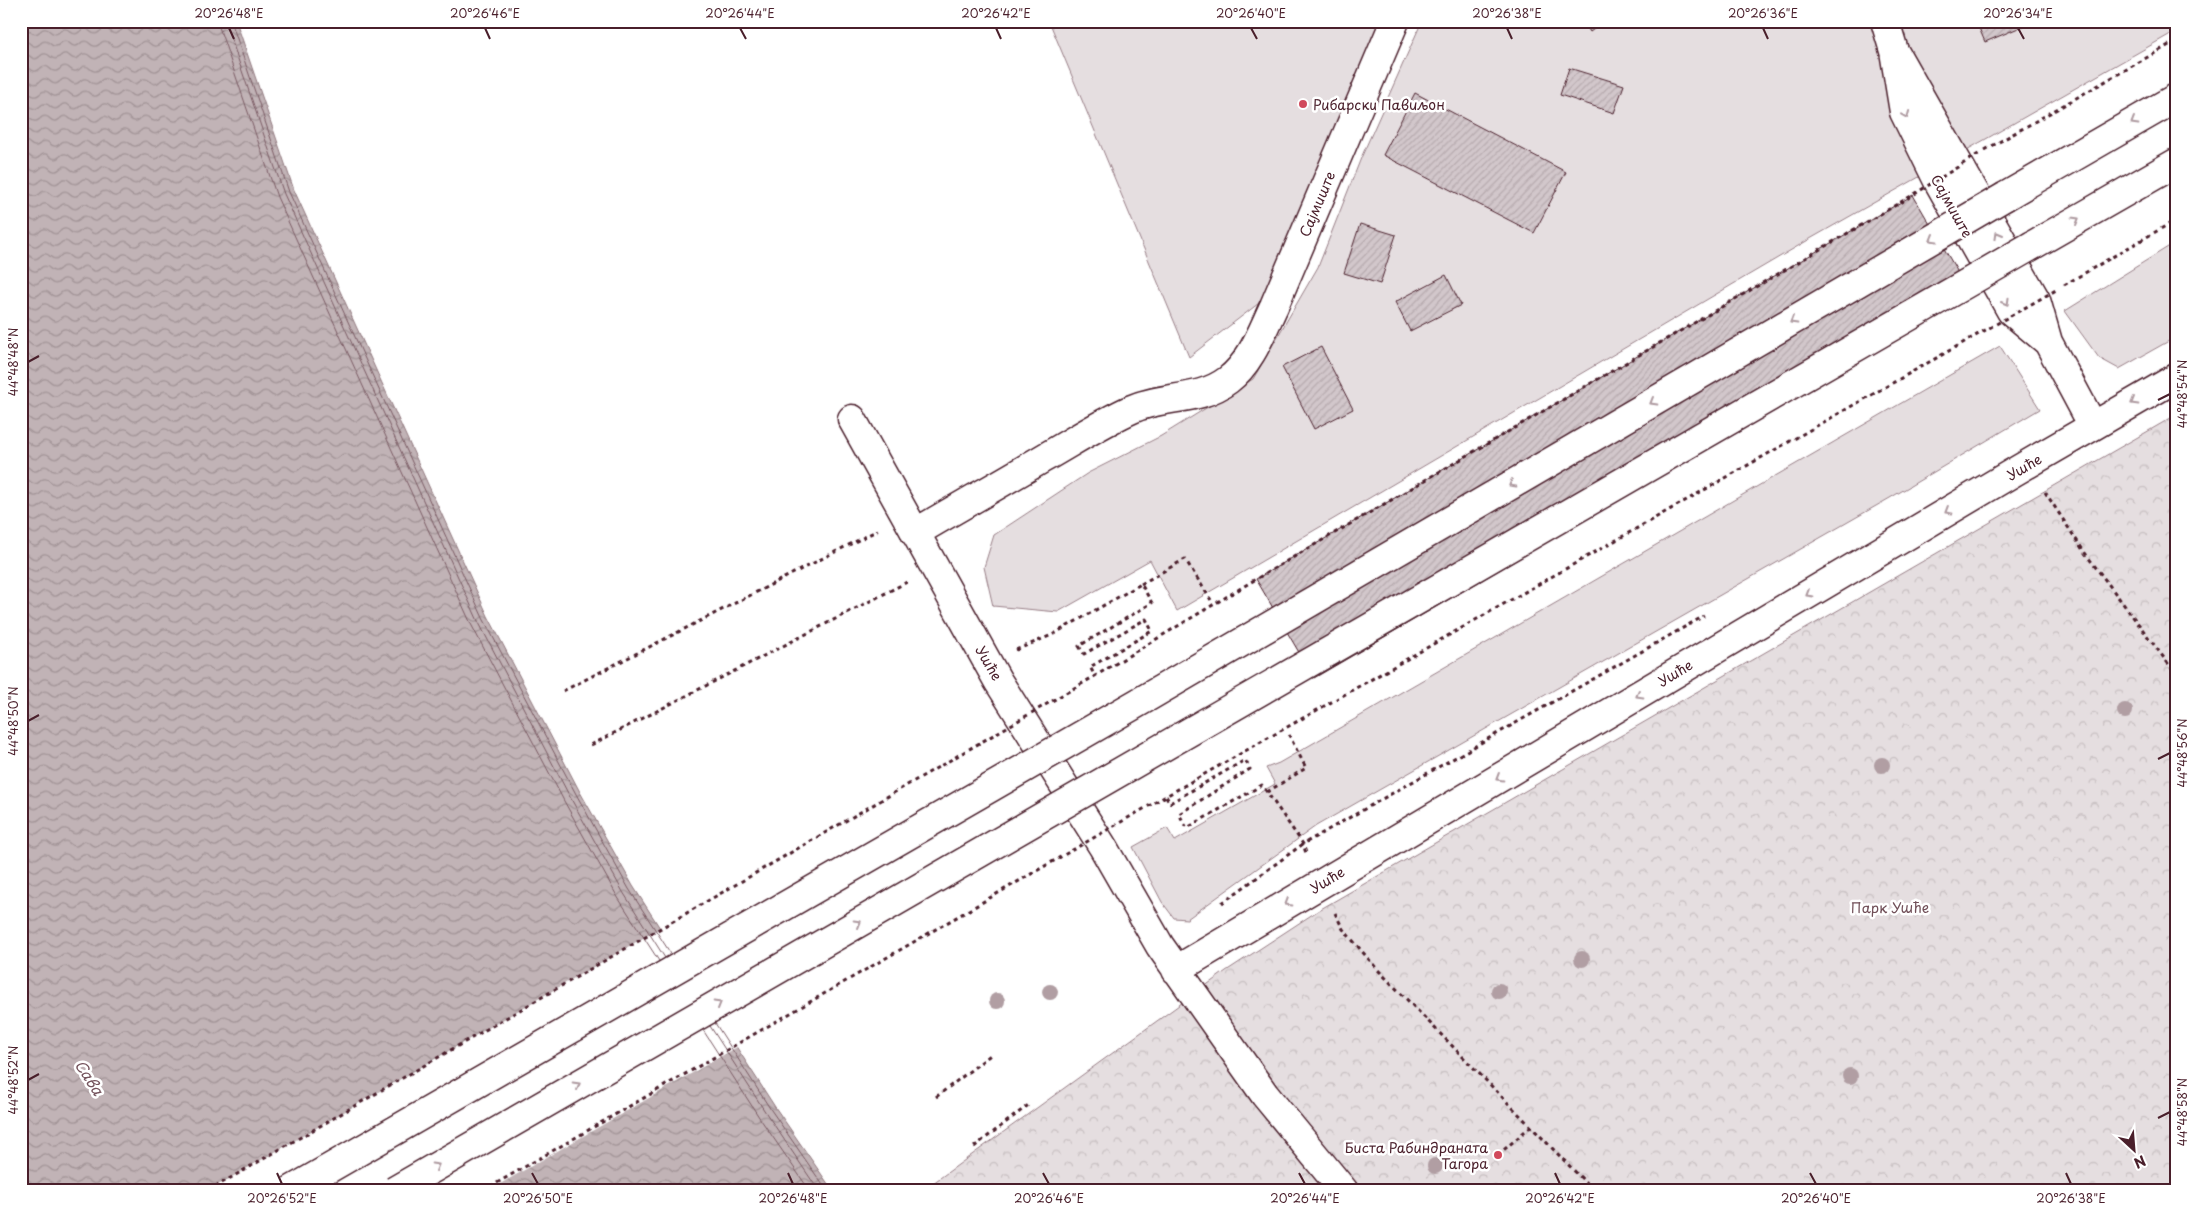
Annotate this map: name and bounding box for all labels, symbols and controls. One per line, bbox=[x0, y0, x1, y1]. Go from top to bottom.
text: 20°26'48"E bbox=[194, 4, 264, 22]
text: 20°26'46"E bbox=[450, 4, 520, 22]
text: 20°26'44"E bbox=[705, 4, 775, 22]
text: 20°26'42"E bbox=[961, 4, 1031, 22]
text: 20°26'40"E bbox=[1216, 4, 1286, 22]
text: 20°26'38"E bbox=[1472, 4, 1542, 22]
text: 20°26'36"E bbox=[1728, 4, 1798, 22]
text: 20°26'34"E bbox=[1983, 4, 2053, 22]
place label: Рибарски Павиљон bbox=[1313, 94, 1445, 115]
marker: Рибарски Павиљон bbox=[1297, 98, 1309, 110]
one-way arrow bbox=[1900, 110, 1911, 119]
one-way arrow bbox=[2130, 116, 2139, 126]
street label: Сајмиште bbox=[1294, 168, 1340, 240]
street label: Сајмиште bbox=[1926, 171, 1978, 241]
one-way arrow bbox=[2070, 217, 2079, 227]
one-way arrow bbox=[1995, 231, 2005, 240]
one-way arrow bbox=[1930, 232, 1939, 242]
one-way arrow bbox=[1999, 296, 2009, 305]
one-way arrow bbox=[1789, 314, 1798, 324]
text: 44°48'48"N bbox=[4, 328, 22, 396]
text: 44°48'54"N bbox=[2173, 360, 2191, 428]
one-way arrow bbox=[1649, 396, 1658, 406]
one-way arrow bbox=[2131, 396, 2140, 406]
street label: Ушће bbox=[2002, 448, 2046, 486]
one-way arrow bbox=[1509, 478, 1518, 488]
one-way arrow bbox=[1945, 505, 1954, 515]
one-way arrow bbox=[1805, 588, 1814, 598]
street label: Ушће bbox=[970, 641, 1008, 685]
street label: Ушће bbox=[1653, 654, 1697, 692]
text: 44°48'50"N bbox=[4, 686, 22, 756]
one-way arrow bbox=[1635, 688, 1644, 698]
text: 44°48'56"N bbox=[2173, 718, 2191, 788]
one-way arrow bbox=[1495, 771, 1504, 781]
street label: Ушће bbox=[1305, 861, 1349, 899]
one-way arrow bbox=[1284, 897, 1293, 907]
park label: Парк Ушће bbox=[1851, 897, 1929, 918]
one-way arrow bbox=[853, 919, 862, 929]
one-way arrow bbox=[712, 1000, 721, 1010]
text: 44°48'52"N bbox=[4, 1046, 22, 1114]
water label: Сава bbox=[70, 1055, 110, 1100]
text: 44°48'58"N bbox=[2173, 1078, 2191, 1146]
one-way arrow bbox=[572, 1082, 581, 1092]
north arrow bbox=[2110, 1124, 2160, 1174]
place label: Биста Рабиндраната Тагора bbox=[1345, 1137, 1488, 1174]
marker: Биста Рабиндраната Тагора bbox=[1492, 1149, 1504, 1161]
text: N bbox=[2130, 1150, 2150, 1174]
one-way arrow bbox=[431, 1163, 440, 1173]
text: 20°26'52"E bbox=[247, 1189, 317, 1207]
text: 20°26'50"E bbox=[503, 1189, 573, 1207]
text: 20°26'48"E bbox=[758, 1189, 828, 1207]
text: 20°26'46"E bbox=[1014, 1189, 1084, 1207]
text: 20°26'44"E bbox=[1270, 1189, 1340, 1207]
text: 20°26'42"E bbox=[1525, 1189, 1595, 1207]
text: 20°26'40"E bbox=[1781, 1189, 1851, 1207]
text: 20°26'38"E bbox=[2036, 1189, 2106, 1207]

